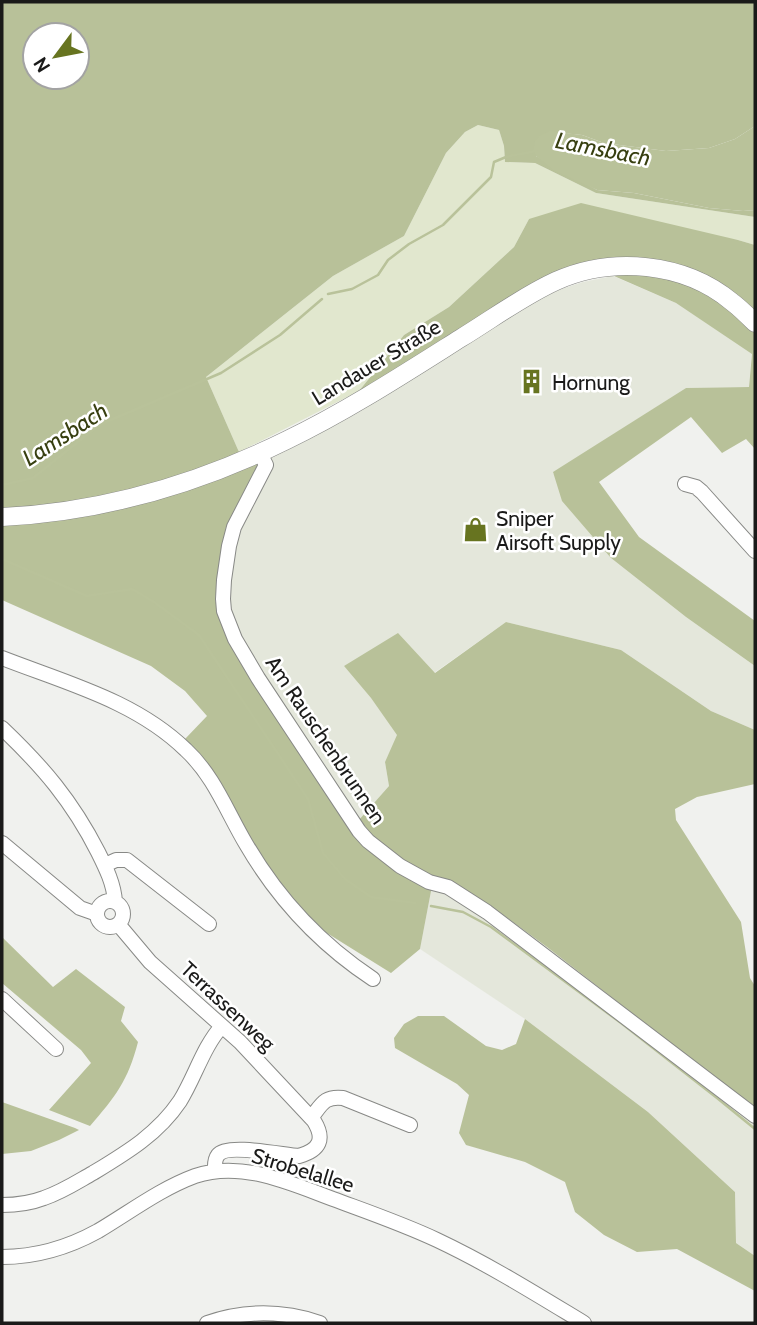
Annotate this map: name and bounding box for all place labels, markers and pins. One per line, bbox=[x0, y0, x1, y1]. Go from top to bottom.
building icon: Hornung bbox=[518, 368, 546, 396]
place label: Hornung bbox=[552, 370, 630, 395]
place label: Sniper Airsoft Supply bbox=[496, 506, 621, 555]
shop icon: Sniper Airsoft Supply bbox=[462, 516, 490, 544]

